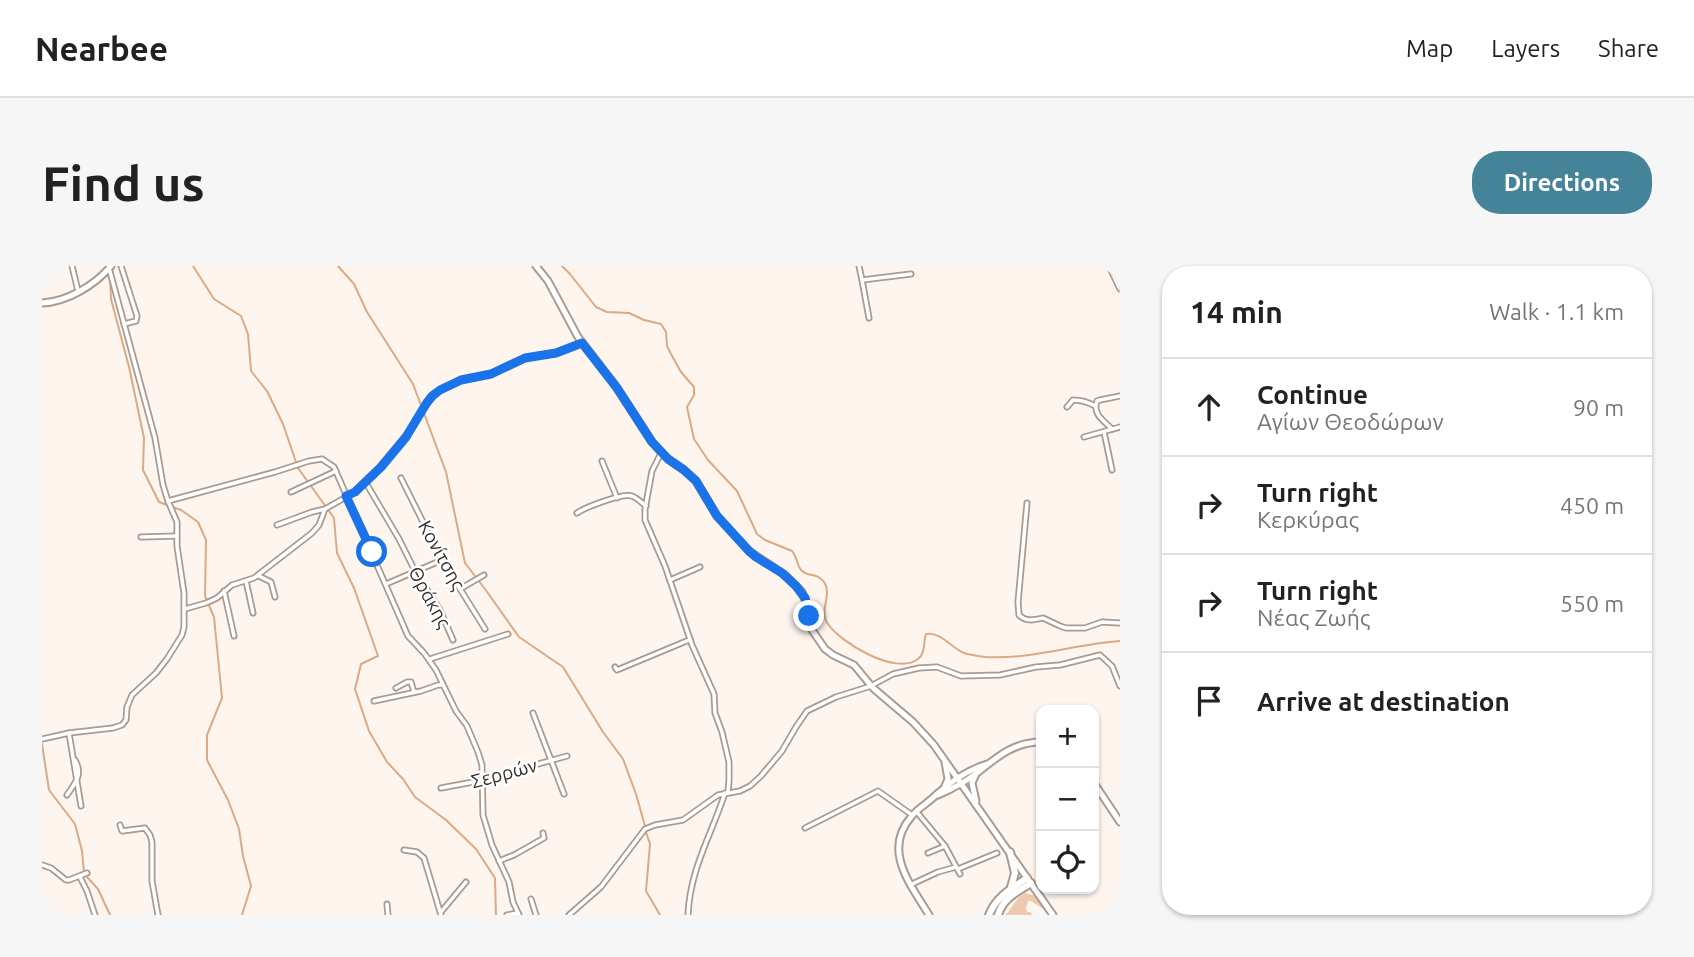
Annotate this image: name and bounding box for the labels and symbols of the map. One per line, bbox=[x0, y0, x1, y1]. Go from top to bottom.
street label: Κονίτσης bbox=[414, 517, 470, 594]
route start bbox=[356, 536, 387, 567]
street label: Θράκης bbox=[404, 563, 456, 632]
route end bbox=[793, 600, 824, 631]
street label: Σερρών bbox=[469, 754, 539, 792]

